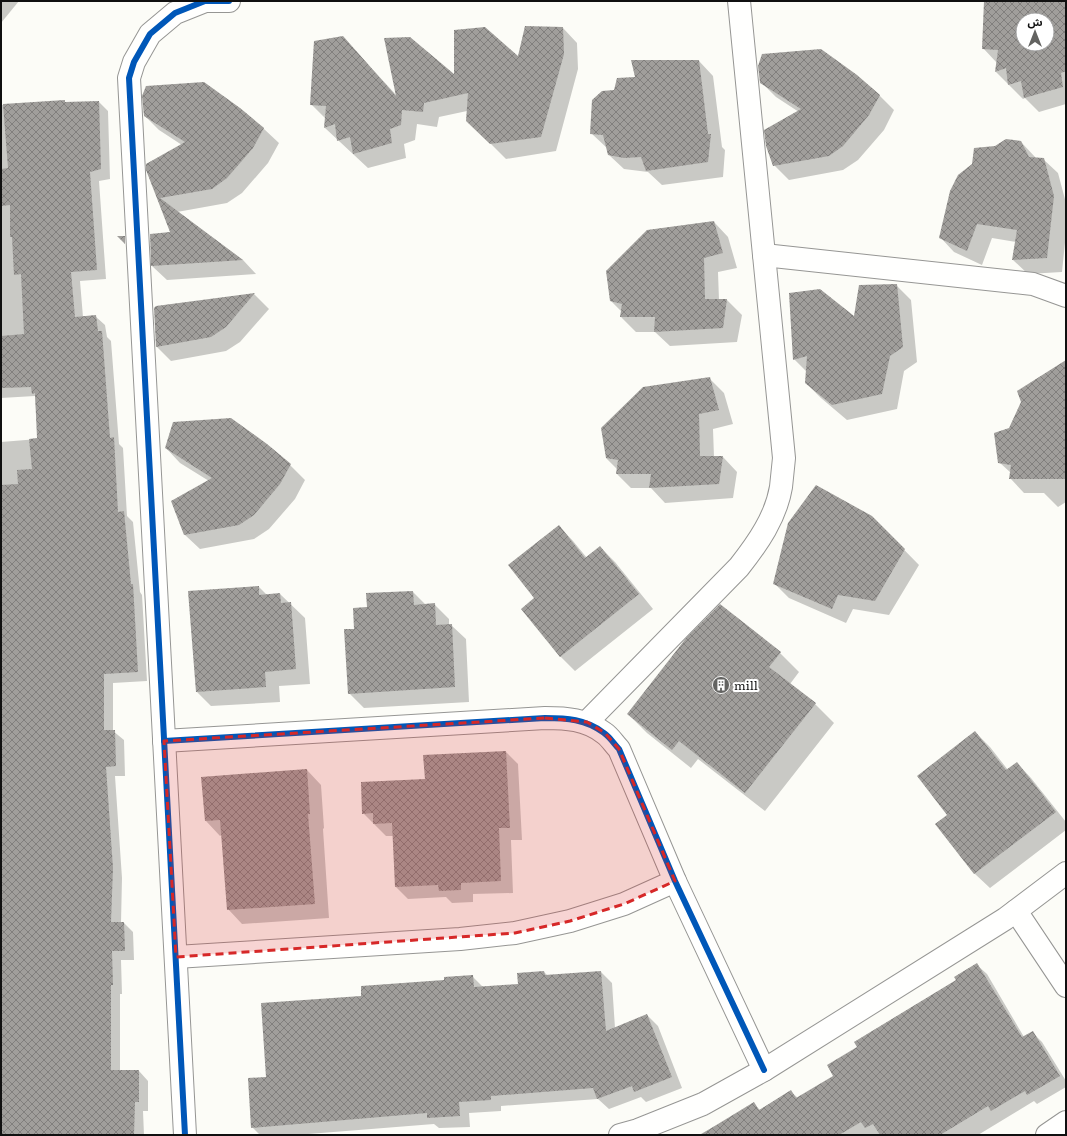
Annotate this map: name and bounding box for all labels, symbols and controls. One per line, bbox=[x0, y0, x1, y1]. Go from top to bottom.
north arrow bbox=[1015, 12, 1055, 52]
text: ش bbox=[1027, 13, 1043, 29]
building icon: mill bbox=[711, 675, 731, 695]
place label: mill bbox=[734, 676, 758, 694]

